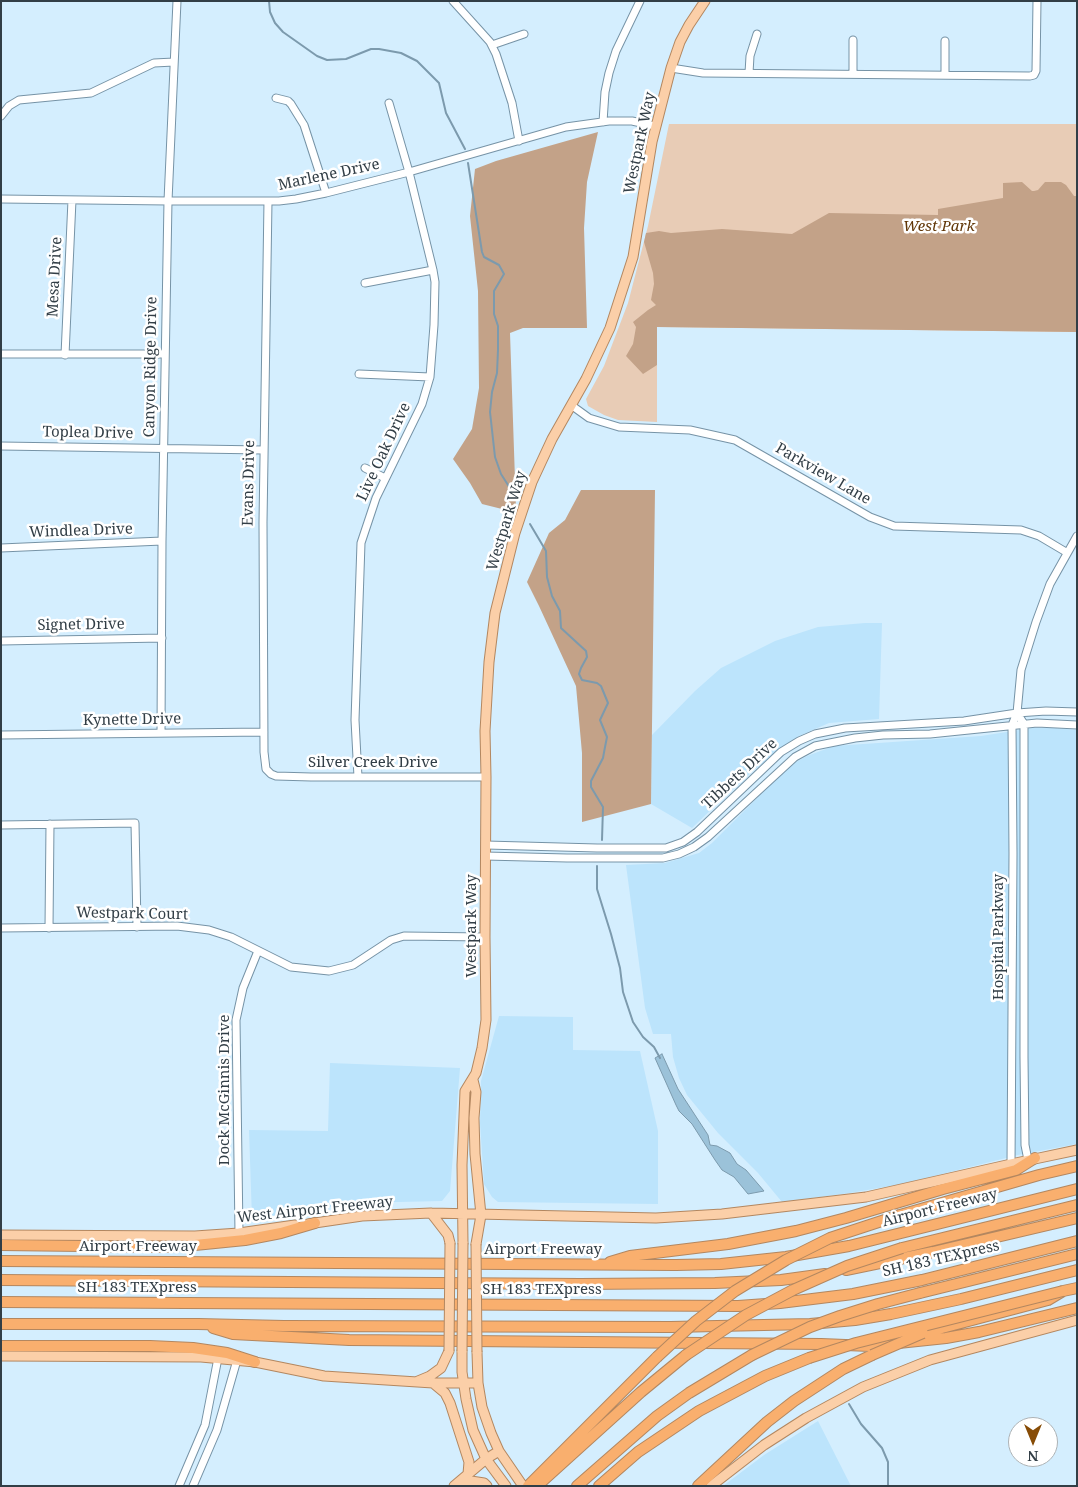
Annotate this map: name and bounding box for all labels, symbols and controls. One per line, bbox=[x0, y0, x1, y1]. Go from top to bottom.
street label: Westpark Way bbox=[620, 90, 660, 196]
street label: Marlene Drive bbox=[277, 155, 381, 195]
park label: West Park bbox=[903, 218, 975, 236]
street label: Mesa Drive bbox=[44, 236, 66, 318]
street label: Canyon Ridge Drive bbox=[141, 296, 161, 438]
street label: Live Oak Drive bbox=[353, 400, 415, 504]
street label: Toplea Drive bbox=[42, 423, 134, 443]
street label: Parkview Lane bbox=[772, 439, 874, 509]
street label: Evans Drive bbox=[239, 440, 259, 526]
street label: Westpark Way bbox=[483, 469, 531, 573]
street label: Windlea Drive bbox=[29, 520, 133, 542]
street label: Signet Drive bbox=[37, 615, 125, 635]
street label: Kynette Drive bbox=[83, 710, 181, 730]
street label: Tibbets Drive bbox=[699, 735, 781, 813]
street label: Silver Creek Drive bbox=[308, 754, 438, 772]
street label: Westpark Way bbox=[463, 874, 481, 978]
street label: Hospital Parkway bbox=[990, 874, 1008, 1000]
street label: Westpark Court bbox=[76, 904, 188, 924]
street label: Dock McGinnis Drive bbox=[216, 1015, 234, 1165]
street label: Airport Freeway bbox=[881, 1185, 999, 1231]
street label: West Airport Freeway bbox=[236, 1193, 394, 1227]
street label: SH 183 TEXpress bbox=[881, 1237, 1001, 1281]
street label: Airport Freeway bbox=[79, 1238, 197, 1256]
street label: Airport Freeway bbox=[484, 1241, 602, 1259]
street label: SH 183 TEXpress bbox=[77, 1279, 197, 1297]
street label: SH 183 TEXpress bbox=[482, 1281, 602, 1299]
north arrow bbox=[1008, 1417, 1058, 1467]
text: N bbox=[1027, 1447, 1039, 1466]

